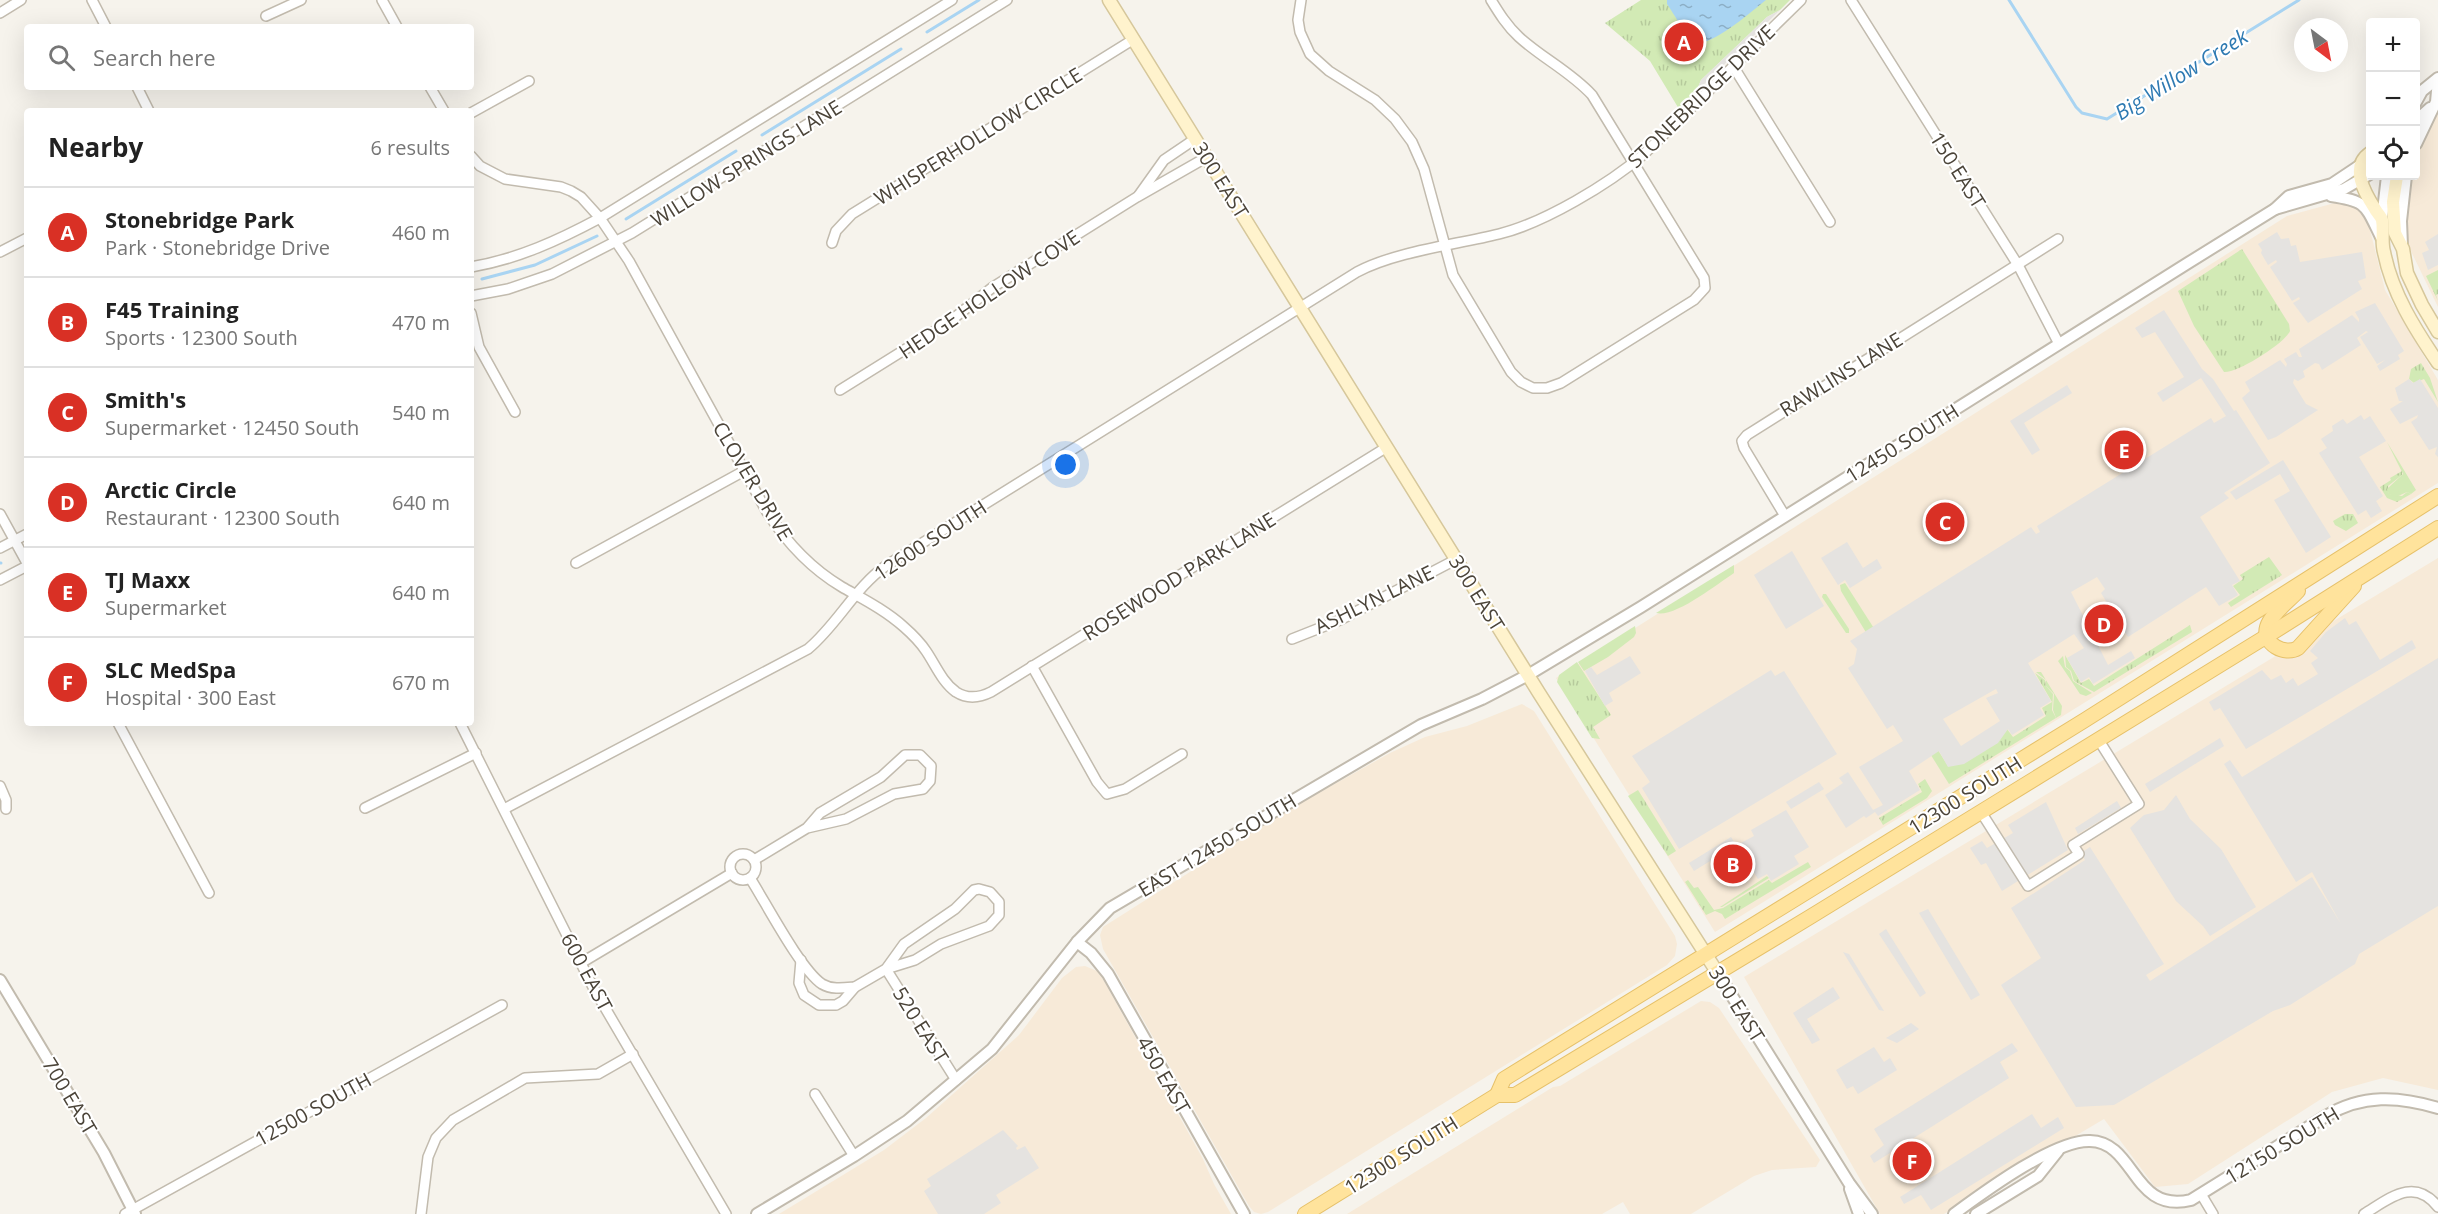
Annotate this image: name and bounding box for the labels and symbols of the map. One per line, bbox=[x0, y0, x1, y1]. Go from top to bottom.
street label: STONEBRIDGE DRIVE bbox=[1621, 18, 1781, 174]
north arrow bbox=[2294, 18, 2348, 72]
pin: A bbox=[1664, 20, 1704, 64]
water label: Big Willow Creek bbox=[2109, 21, 2254, 126]
street label: WHISPERHOLLOW CIRCLE bbox=[869, 61, 1087, 211]
street label: WILLOW SPRINGS LANE bbox=[646, 93, 846, 233]
street label: 150 EAST bbox=[1924, 127, 1992, 213]
street label: 300 EAST bbox=[1187, 137, 1255, 223]
street label: HEDGE HOLLOW COVE bbox=[893, 223, 1085, 365]
street label: RAWLINS LANE bbox=[1774, 325, 1908, 423]
street label: 12450 SOUTH bbox=[1840, 397, 1964, 489]
street label: CLOVER DRIVE bbox=[707, 416, 799, 546]
pin: E bbox=[2104, 428, 2144, 472]
your location bbox=[1051, 450, 1080, 479]
street label: 12600 SOUTH bbox=[868, 493, 992, 587]
pin: C bbox=[1926, 500, 1964, 544]
street label: ROSEWOOD PARK LANE bbox=[1077, 505, 1281, 647]
street label: 300 EAST bbox=[1443, 550, 1511, 636]
street label: ASHLYN LANE bbox=[1310, 558, 1438, 640]
pin: D bbox=[2084, 602, 2124, 646]
street label: 12300 SOUTH bbox=[1903, 749, 2027, 841]
street label: EAST 12450 SOUTH bbox=[1133, 787, 1301, 903]
pin: B bbox=[1714, 842, 1752, 886]
street label: 600 EAST bbox=[555, 928, 619, 1016]
street label: 300 EAST bbox=[1703, 961, 1771, 1047]
street label: 520 EAST bbox=[887, 982, 955, 1068]
street label: 450 EAST bbox=[1131, 1031, 1197, 1119]
street label: 700 EAST bbox=[36, 1053, 104, 1139]
street label: 12500 SOUTH bbox=[250, 1066, 376, 1152]
street label: 12150 SOUTH bbox=[2220, 1100, 2344, 1190]
street label: 12300 SOUTH bbox=[1339, 1109, 1463, 1201]
pin: F bbox=[1892, 1138, 1932, 1184]

